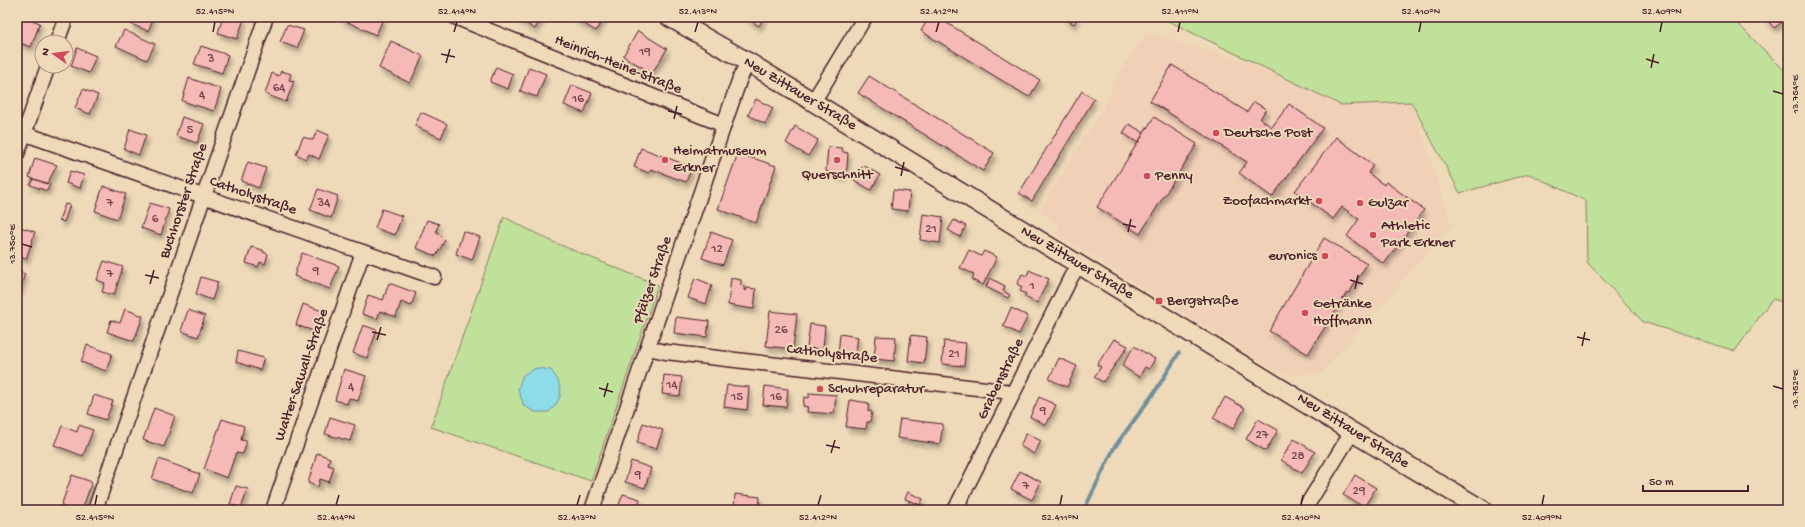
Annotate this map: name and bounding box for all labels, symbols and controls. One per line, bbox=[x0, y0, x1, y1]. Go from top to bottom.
text: 52.415°N bbox=[196, 6, 235, 18]
text: 52.414°N bbox=[438, 6, 476, 18]
text: 52.413°N bbox=[679, 6, 718, 18]
text: 52.412°N bbox=[920, 6, 958, 18]
text: 52.411°N bbox=[1161, 6, 1199, 18]
text: 52.410°N bbox=[1402, 6, 1441, 18]
text: 52.409°N bbox=[1642, 6, 1682, 18]
street label: Heinrich-Heine-Straße bbox=[552, 31, 685, 99]
north arrow bbox=[34, 34, 74, 74]
house number: 19 bbox=[638, 45, 651, 60]
text: N bbox=[40, 47, 53, 57]
house number: 3 bbox=[207, 52, 215, 67]
street label: Neu Zittauer Straße bbox=[740, 53, 860, 135]
text: 13.754°E bbox=[1790, 74, 1802, 114]
house number: 64 bbox=[273, 81, 285, 96]
house number: 4 bbox=[199, 88, 205, 103]
house number: 16 bbox=[571, 92, 584, 107]
house number: 5 bbox=[187, 123, 194, 138]
place label: Deutsche Post bbox=[1223, 124, 1314, 142]
marker: Deutsche Post bbox=[1211, 128, 1221, 138]
street label: Buchhorster Straße bbox=[155, 141, 212, 262]
place label: Heimatmuseum Erkner bbox=[673, 142, 767, 177]
marker: Heimatmuseum Erkner bbox=[660, 155, 670, 165]
marker: Querschnitt bbox=[832, 155, 842, 165]
place label: Querschnitt bbox=[801, 166, 875, 184]
place label: Penny bbox=[1154, 167, 1193, 185]
marker: Penny bbox=[1142, 171, 1152, 181]
street label: Catholystraße bbox=[207, 173, 299, 219]
place label: Zoofachmarkt bbox=[1223, 192, 1313, 210]
place label: Gulzar bbox=[1368, 194, 1410, 212]
house number: 7 bbox=[106, 196, 115, 211]
house number: 34 bbox=[317, 196, 330, 211]
marker: Zoofachmarkt bbox=[1314, 196, 1324, 206]
marker: Gulzar bbox=[1355, 198, 1365, 208]
house number: 6 bbox=[152, 212, 159, 227]
place label: Athletic Park Erkner bbox=[1380, 217, 1456, 252]
house number: 21 bbox=[925, 222, 937, 237]
street label: Neu Zittauer Straße bbox=[1017, 222, 1137, 304]
text: 13.750°E bbox=[7, 224, 19, 265]
marker: Athletic Park Erkner bbox=[1368, 230, 1378, 240]
street label: Pfälzer Straße bbox=[629, 234, 676, 327]
house number: 12 bbox=[710, 242, 723, 257]
place label: euronics bbox=[1268, 247, 1317, 265]
marker: euronics bbox=[1320, 251, 1330, 261]
house number: 9 bbox=[312, 264, 320, 279]
house number: 7 bbox=[106, 267, 115, 282]
house number: 1 bbox=[1028, 279, 1035, 294]
place label: Bergstraße bbox=[1166, 292, 1239, 310]
place label: Getränke Hoffmann bbox=[1313, 295, 1372, 330]
marker: Bergstraße bbox=[1154, 296, 1164, 306]
street label: Walter-Sawall-Straße bbox=[271, 306, 333, 443]
marker: Getränke Hoffmann bbox=[1300, 308, 1310, 318]
house number: 26 bbox=[775, 323, 788, 338]
street label: Grabenstraße bbox=[974, 335, 1028, 423]
street label: Catholystraße bbox=[786, 340, 879, 368]
house number: 21 bbox=[948, 347, 960, 362]
text: 13.752°E bbox=[1790, 369, 1802, 409]
house number: 14 bbox=[665, 378, 678, 393]
house number: 4 bbox=[348, 380, 354, 395]
place label: Schuhreparatur bbox=[828, 380, 926, 398]
marker: Schuhreparatur bbox=[815, 384, 825, 394]
street label: Neu Zittauer Straße bbox=[1294, 389, 1413, 473]
house number: 15 bbox=[730, 390, 743, 405]
house number: 16 bbox=[769, 390, 782, 405]
house number: 9 bbox=[1039, 404, 1047, 419]
house number: 27 bbox=[1255, 428, 1270, 443]
house number: 28 bbox=[1291, 449, 1305, 464]
scale bar bbox=[1643, 467, 1748, 493]
house number: 9 bbox=[634, 468, 642, 483]
text: 50 m bbox=[1649, 476, 1674, 490]
house number: 7 bbox=[1022, 479, 1031, 494]
house number: 29 bbox=[1353, 484, 1366, 499]
text: 52.415°N bbox=[76, 512, 115, 524]
text: 52.414°N bbox=[317, 512, 355, 524]
text: 52.413°N bbox=[558, 512, 597, 524]
text: 52.412°N bbox=[799, 512, 837, 524]
text: 52.411°N bbox=[1041, 512, 1079, 524]
text: 52.410°N bbox=[1282, 512, 1321, 524]
text: 52.409°N bbox=[1522, 512, 1562, 524]

